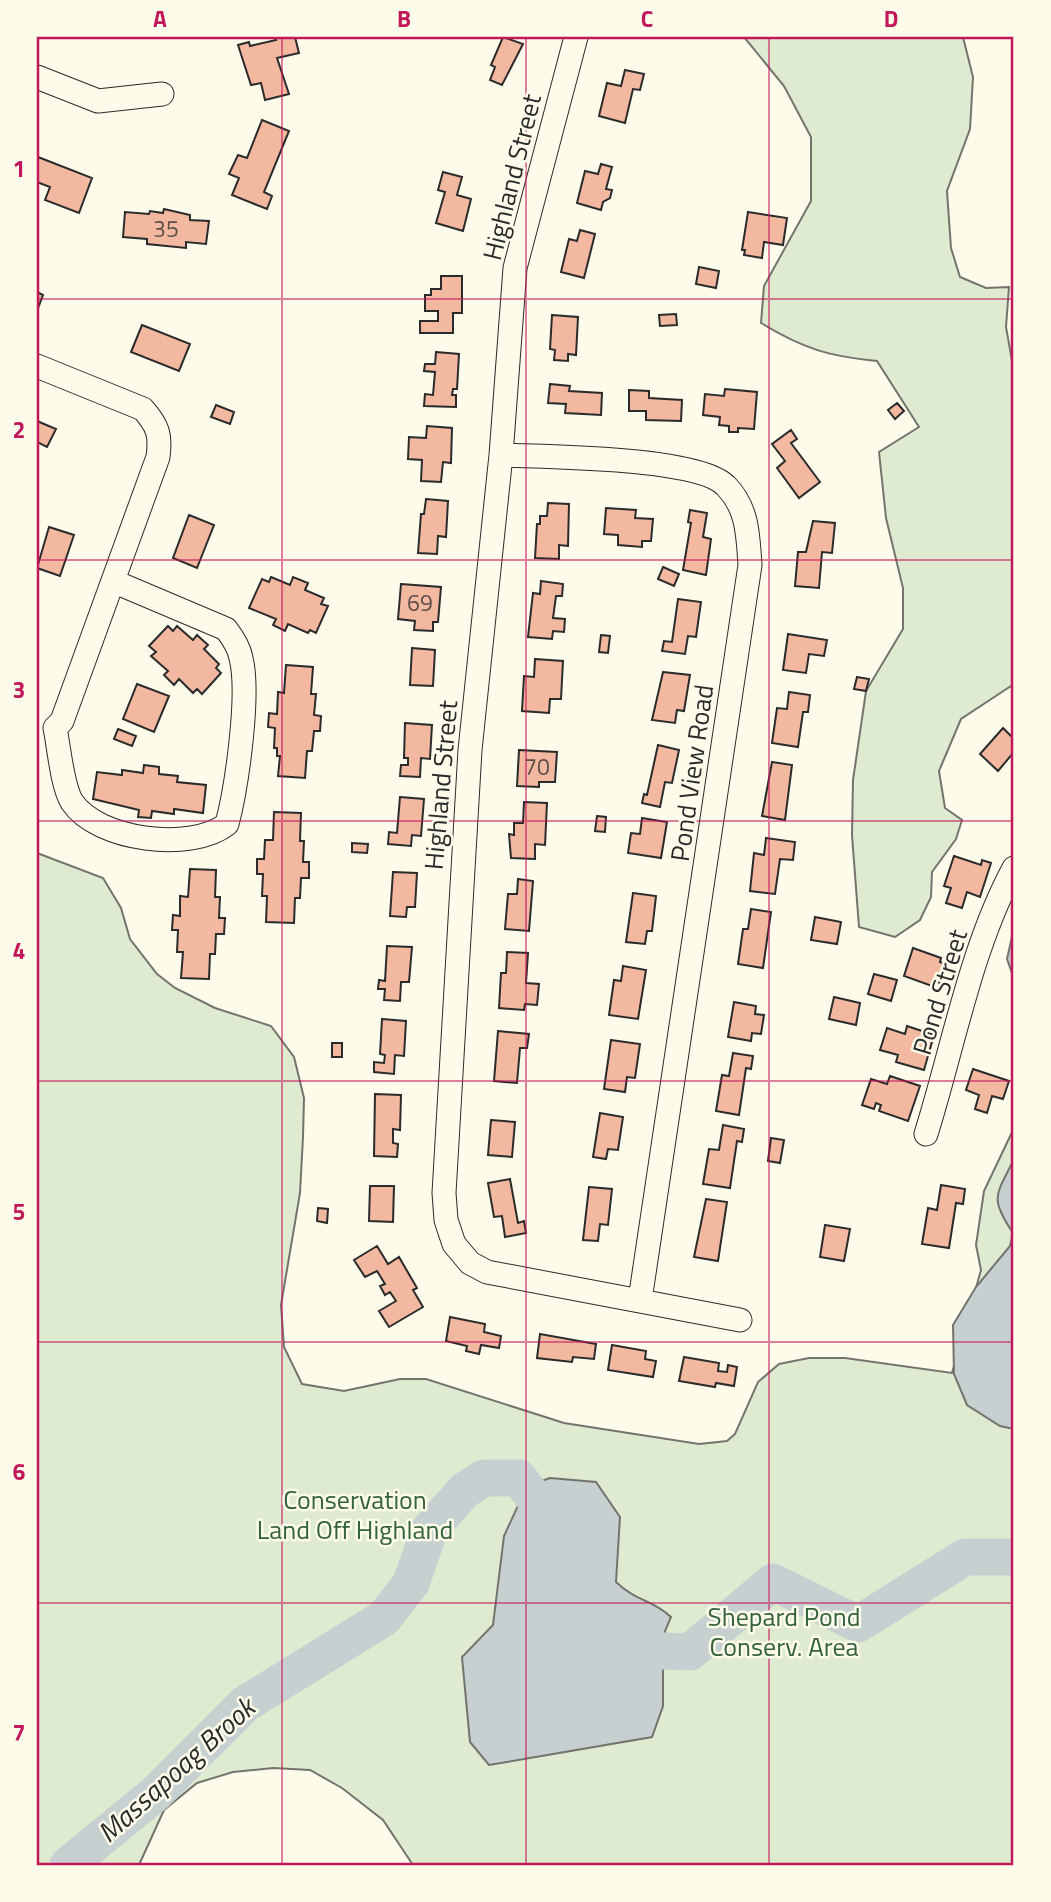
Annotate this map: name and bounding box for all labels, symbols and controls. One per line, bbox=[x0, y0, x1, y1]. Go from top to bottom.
text: A bbox=[153, 1, 167, 36]
text: B bbox=[397, 1, 411, 36]
text: C bbox=[641, 1, 653, 36]
text: D bbox=[884, 1, 898, 36]
street label: Highland Street bbox=[472, 90, 551, 264]
text: 1 bbox=[13, 151, 25, 186]
house number: 35 bbox=[153, 211, 179, 246]
text: 2 bbox=[13, 412, 25, 447]
house number: 69 bbox=[407, 585, 433, 620]
text: 3 bbox=[13, 672, 25, 707]
street label: Pond View Road bbox=[660, 682, 723, 864]
street label: Highland Street bbox=[414, 699, 467, 871]
house number: 70 bbox=[524, 749, 550, 784]
street label: Pond Street bbox=[902, 924, 977, 1059]
text: 4 bbox=[13, 933, 25, 968]
text: 5 bbox=[13, 1194, 25, 1229]
text: 6 bbox=[13, 1454, 26, 1489]
park label: Conservation Land Off Highland bbox=[257, 1480, 453, 1549]
park label: Shepard Pond Conserv. Area bbox=[708, 1597, 860, 1666]
water label: Massapoag Brook bbox=[87, 1685, 267, 1852]
text: 7 bbox=[13, 1715, 25, 1750]

